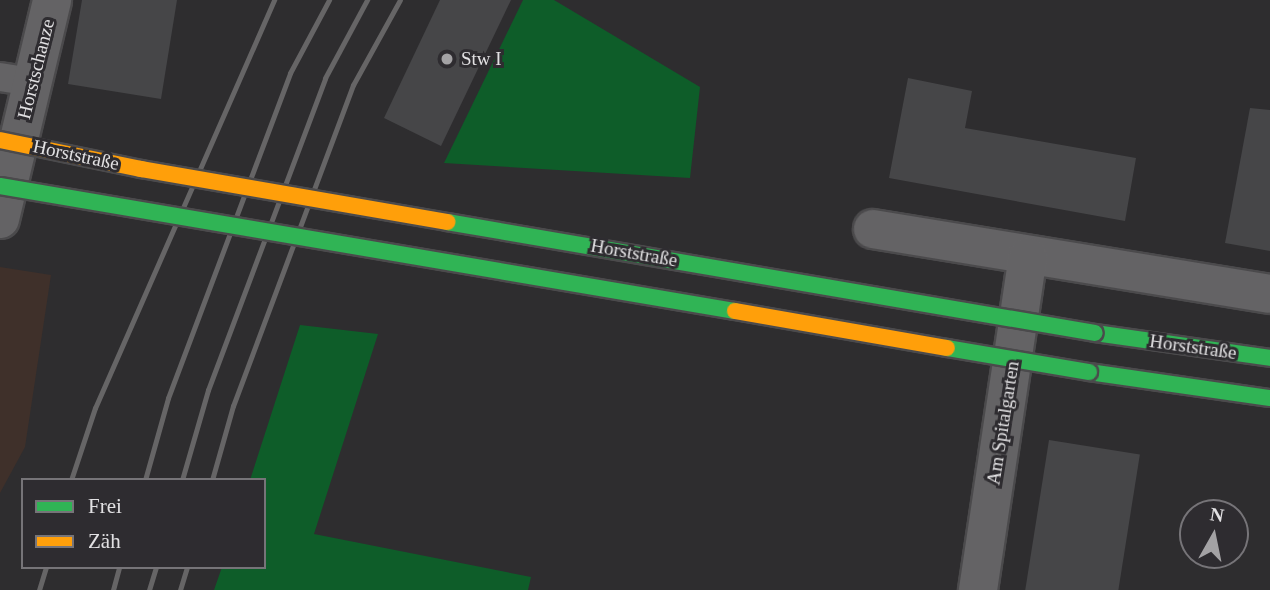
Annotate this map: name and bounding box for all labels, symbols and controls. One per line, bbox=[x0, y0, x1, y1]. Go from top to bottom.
street label: Horstschanze bbox=[13, 17, 59, 121]
place label: Stw I bbox=[461, 48, 502, 70]
marker: Stw I bbox=[439, 51, 455, 67]
street label: Horststraße bbox=[31, 135, 121, 175]
street label: Horststraße bbox=[589, 234, 679, 272]
street label: Horststraße bbox=[1148, 330, 1238, 364]
street label: Am Spitalgarten bbox=[982, 359, 1024, 487]
legend bbox=[21, 478, 266, 569]
text: Frei bbox=[88, 494, 122, 518]
north arrow bbox=[1179, 499, 1249, 569]
text: N bbox=[1209, 503, 1225, 526]
text: Zäh bbox=[88, 529, 121, 553]

